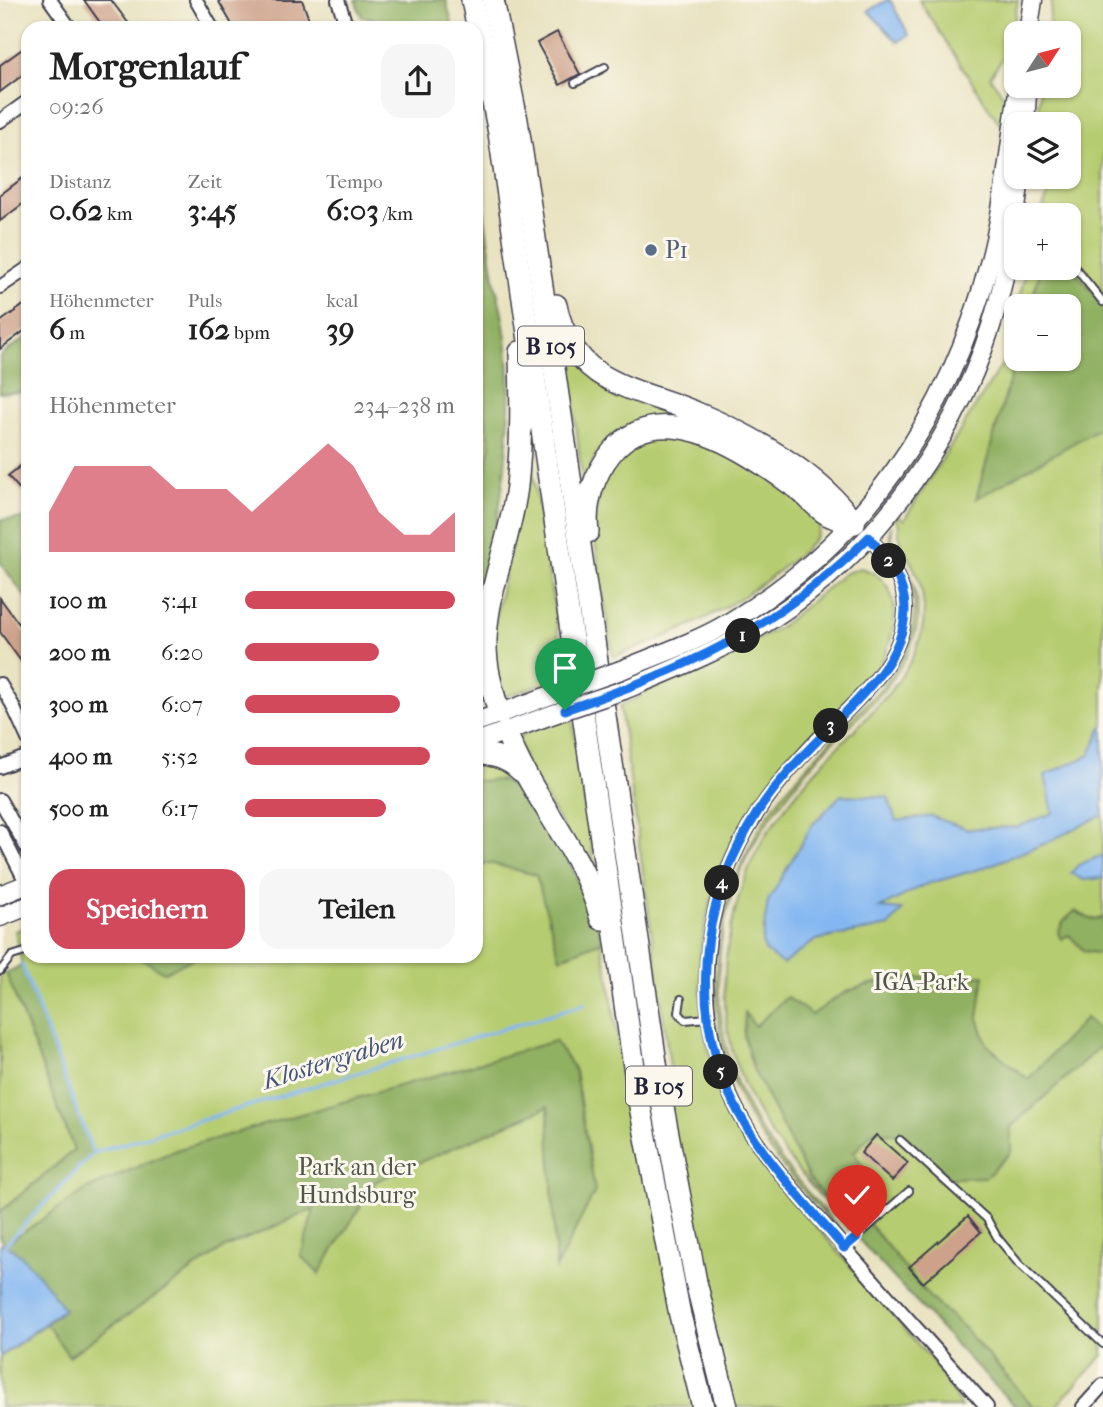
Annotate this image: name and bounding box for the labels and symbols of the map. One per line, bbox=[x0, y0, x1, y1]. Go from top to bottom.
north arrow bbox=[1004, 21, 1082, 98]
place label: P1 bbox=[665, 236, 688, 264]
marker: P1 bbox=[643, 242, 659, 258]
road number: B 105 bbox=[518, 326, 584, 366]
pin: 2 bbox=[872, 544, 906, 578]
pin: 1 bbox=[726, 618, 760, 654]
pin bbox=[535, 638, 595, 710]
pin: 3 bbox=[814, 708, 848, 744]
pin: 4 bbox=[704, 866, 740, 900]
park label: IGA-Park bbox=[873, 968, 969, 996]
water label: Klostergraben bbox=[257, 1024, 408, 1097]
pin: 5 bbox=[704, 1054, 738, 1090]
road number: B 105 bbox=[626, 1066, 692, 1106]
park label: Park an der Hundsburg bbox=[298, 1153, 417, 1209]
pin bbox=[827, 1165, 887, 1237]

